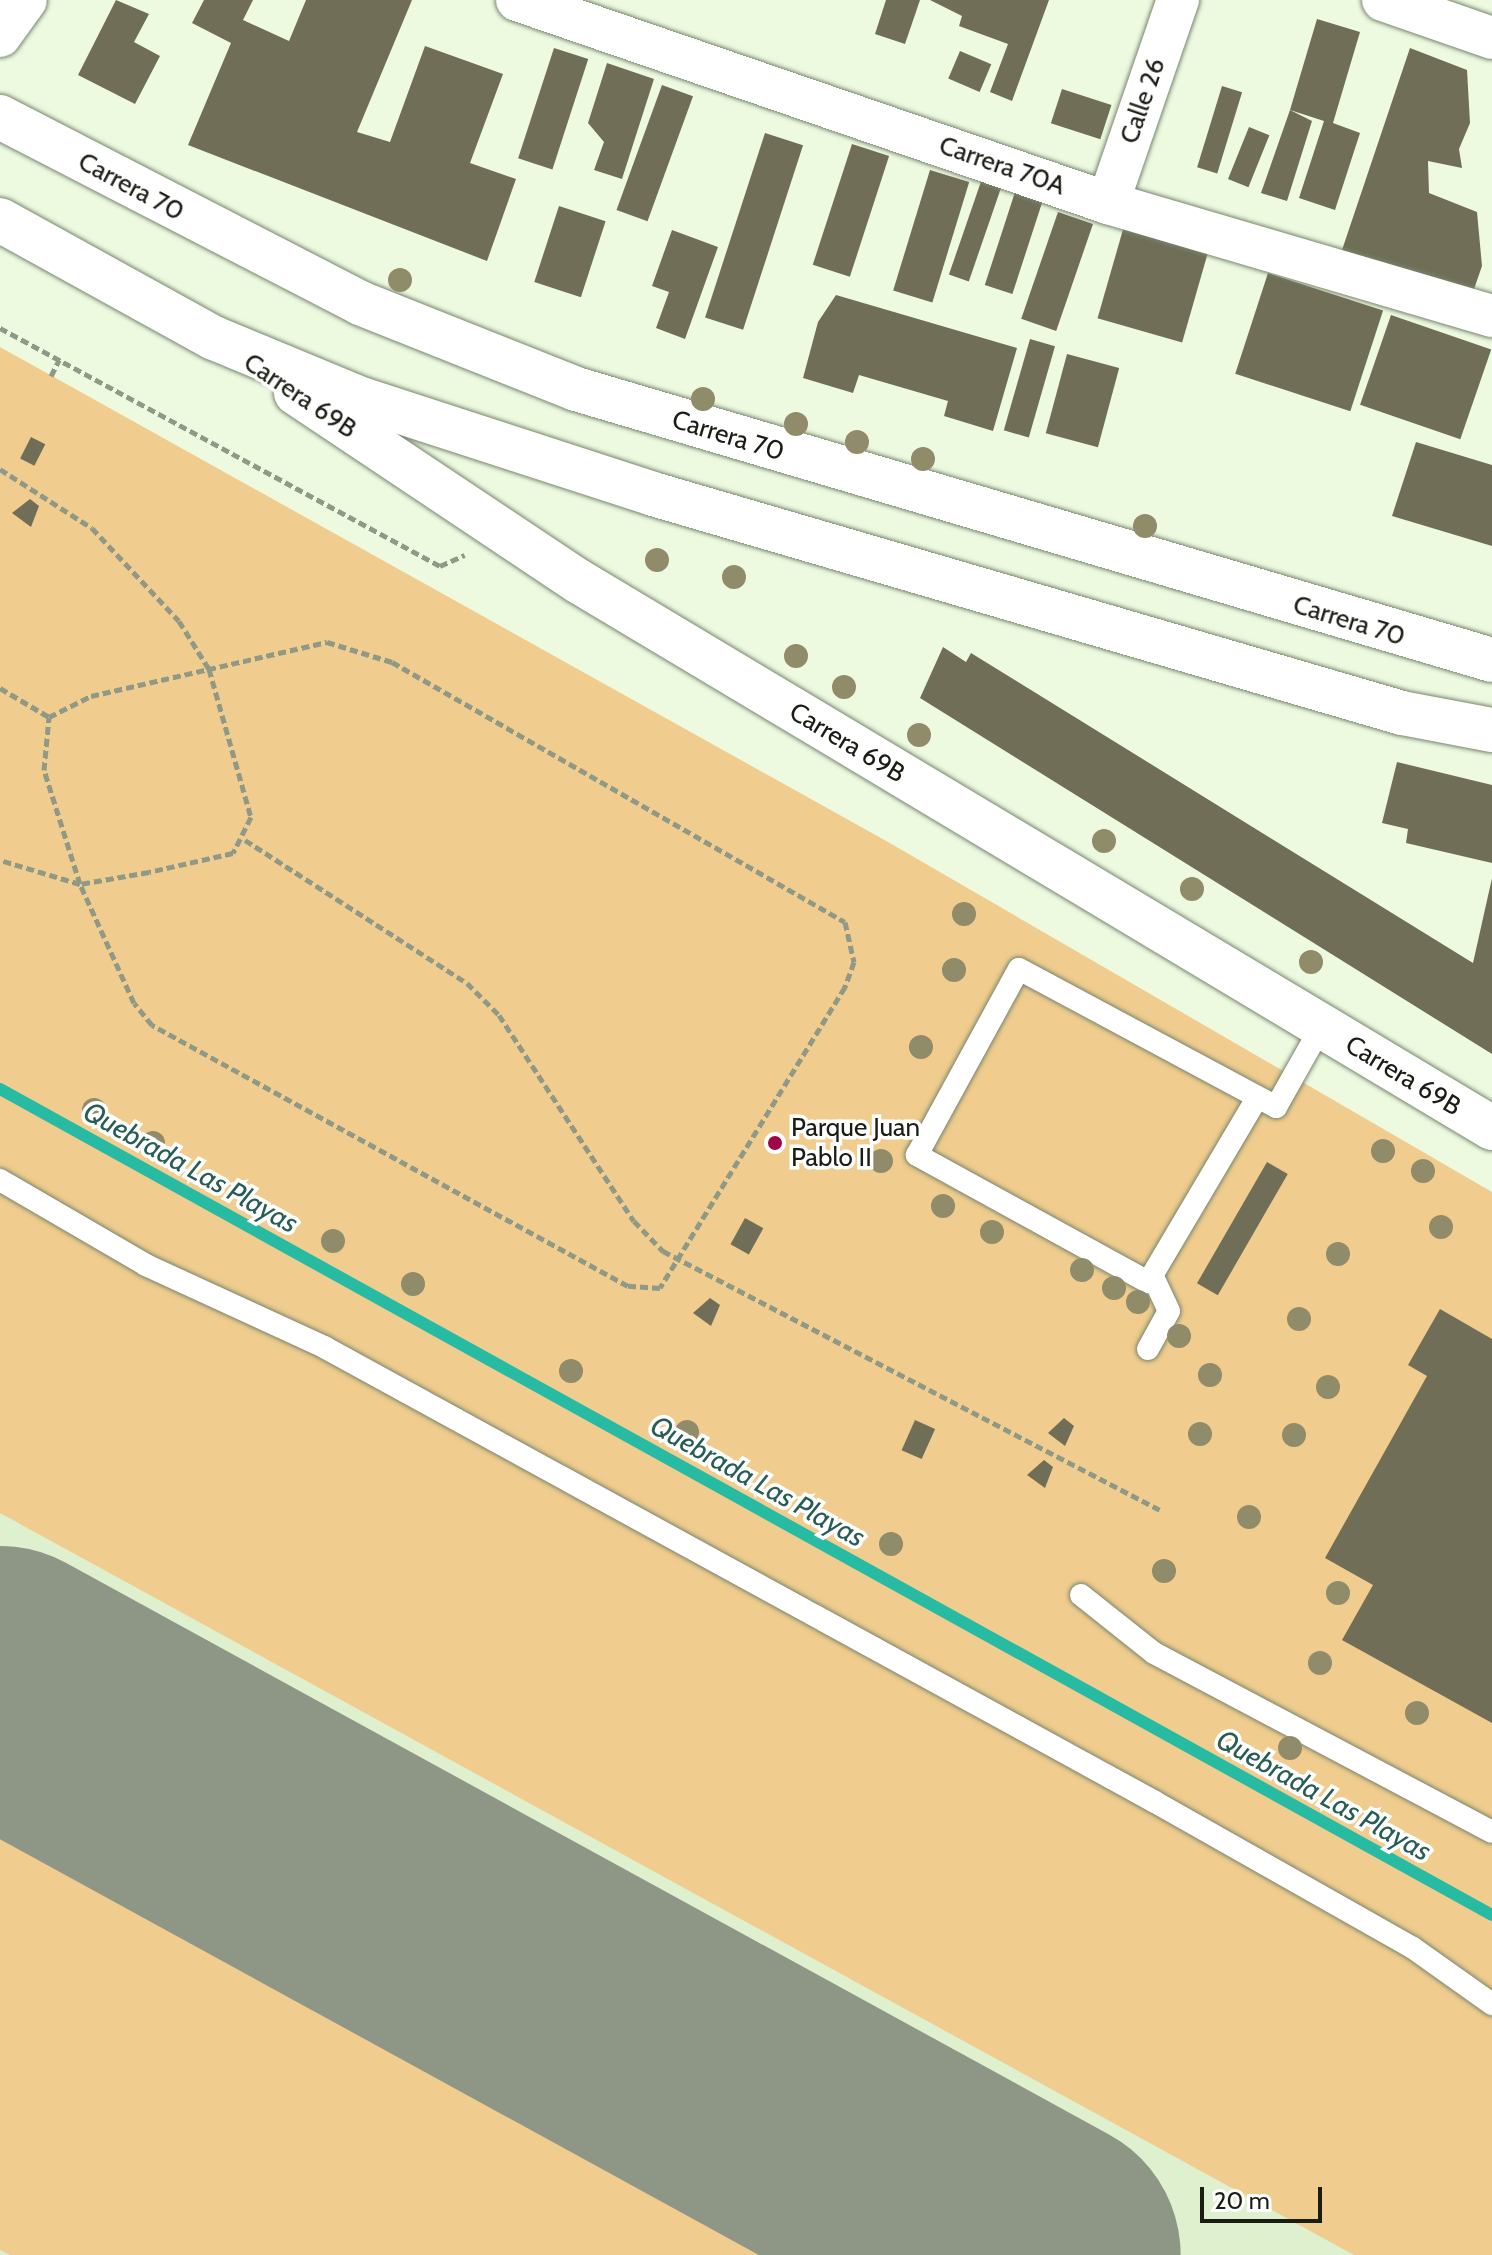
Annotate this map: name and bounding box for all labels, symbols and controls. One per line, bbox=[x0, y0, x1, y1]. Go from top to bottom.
street label: Calle 26 bbox=[1114, 54, 1172, 148]
street label: Carrera 70A bbox=[935, 130, 1069, 202]
street label: Carrera 70 bbox=[73, 146, 189, 228]
street label: Carrera 69B bbox=[238, 347, 362, 445]
street label: Carrera 70 bbox=[668, 404, 788, 468]
street label: Carrera 70 bbox=[1289, 589, 1409, 653]
street label: Carrera 69B bbox=[784, 696, 910, 790]
street label: Carrera 69B bbox=[1340, 1029, 1466, 1123]
water label: Quebrada Las Playas bbox=[78, 1094, 304, 1240]
place label: Parque Juan Pablo II bbox=[791, 1112, 920, 1174]
marker: Parque Juan Pablo II bbox=[766, 1134, 784, 1152]
water label: Quebrada Las Playas bbox=[645, 1408, 871, 1554]
water label: Quebrada Las Playas bbox=[1211, 1722, 1437, 1868]
scale bar bbox=[1204, 2171, 1326, 2221]
text: 20 m bbox=[1214, 2186, 1270, 2215]

